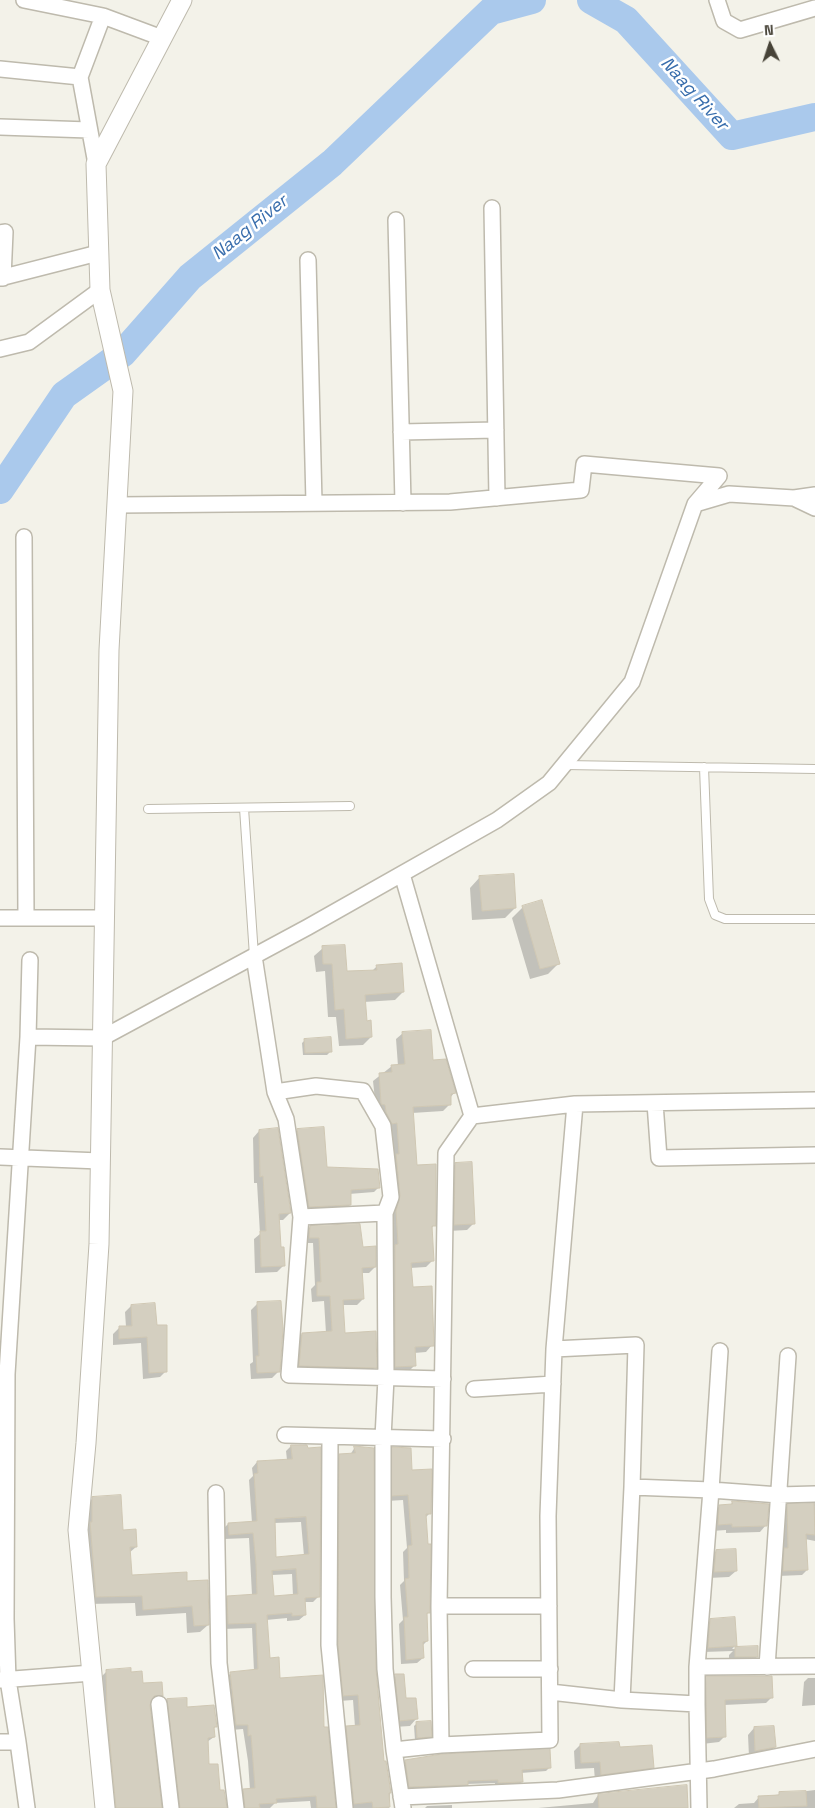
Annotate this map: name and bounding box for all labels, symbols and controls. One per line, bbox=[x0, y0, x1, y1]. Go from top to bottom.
north arrow bbox=[745, 20, 795, 70]
text: N bbox=[764, 21, 774, 39]
water label: Naag River bbox=[655, 53, 733, 135]
water label: Naag River bbox=[208, 191, 292, 265]

